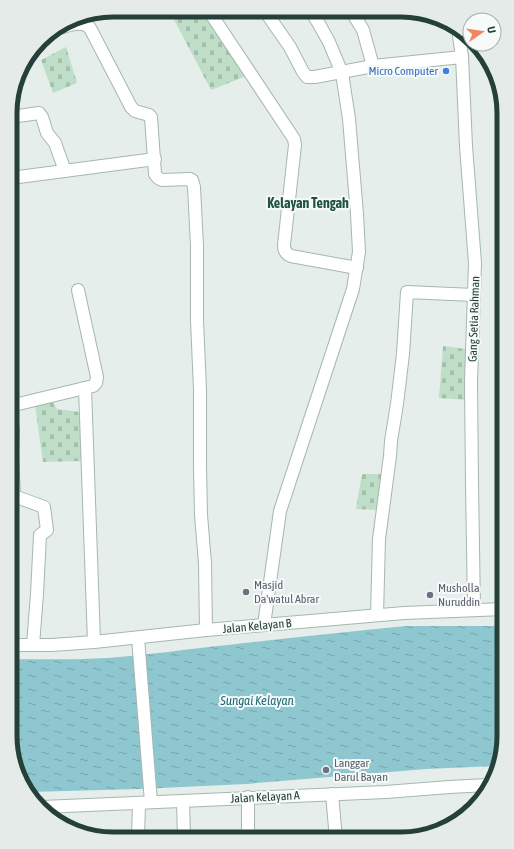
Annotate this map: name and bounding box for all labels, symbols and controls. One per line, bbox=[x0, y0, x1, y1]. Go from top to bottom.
north arrow bbox=[462, 12, 502, 52]
text: U bbox=[485, 25, 498, 34]
place label: Micro Computer bbox=[368, 64, 438, 78]
marker: Micro Computer bbox=[441, 66, 451, 76]
district label: Kelayan Tengah bbox=[267, 195, 349, 211]
street label: Gang Setia Rahman bbox=[466, 276, 482, 362]
place label: Masjid Da'watul Abrar bbox=[254, 578, 319, 606]
place label: Musholla Nuruddin bbox=[438, 581, 480, 609]
marker: Masjid Da'watul Abrar bbox=[241, 587, 251, 597]
marker: Musholla Nuruddin bbox=[425, 590, 435, 600]
street label: Jalan Kelayan B bbox=[222, 616, 292, 636]
water label: Sungai Kelayan bbox=[219, 693, 294, 708]
place label: Langgar Darul Bayan bbox=[334, 756, 388, 784]
marker: Langgar Darul Bayan bbox=[321, 765, 331, 775]
street label: Jalan Kelayan A bbox=[230, 788, 300, 806]

